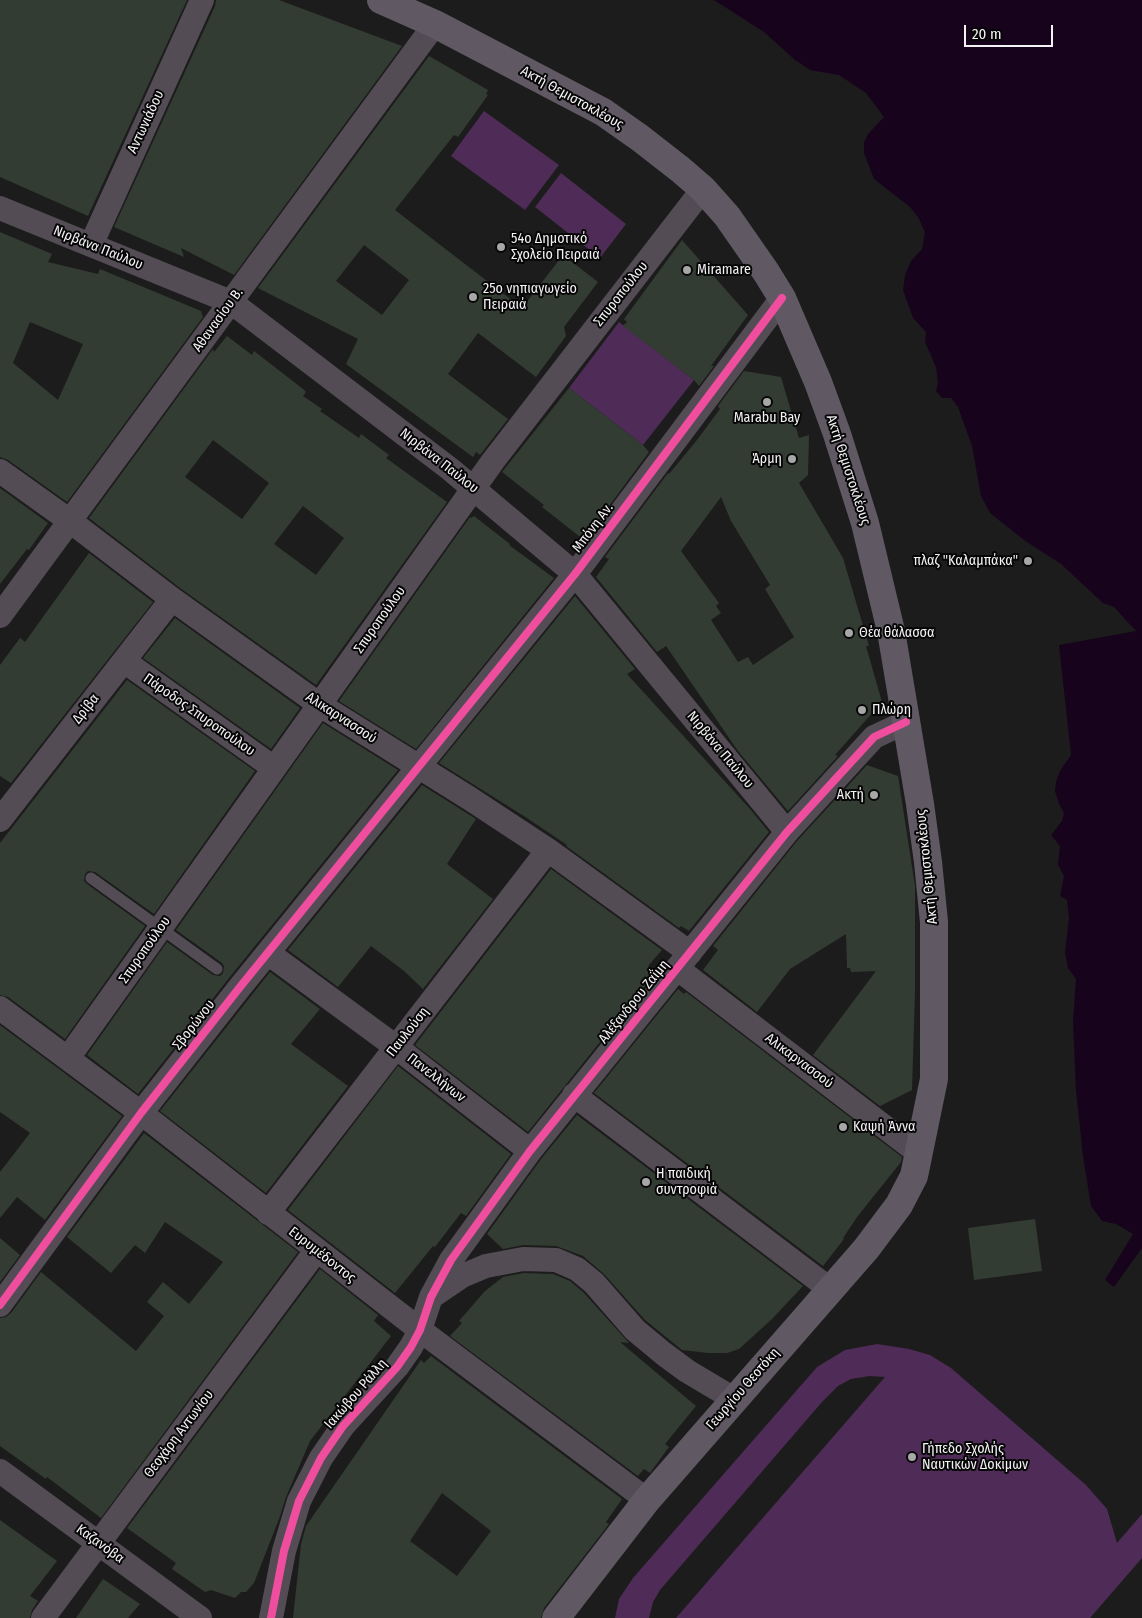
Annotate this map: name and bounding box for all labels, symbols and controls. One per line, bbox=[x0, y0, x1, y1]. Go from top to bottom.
scale bar bbox=[967, 15, 1056, 47]
text: 20 m bbox=[972, 25, 1002, 43]
street label: Ακτή Θεμιστοκλέους bbox=[518, 63, 626, 133]
street label: Αντωνιάδου bbox=[124, 88, 168, 156]
street label: Νιρβάνα Παύλου bbox=[51, 222, 145, 274]
place label: 54ο Δημοτικό Σχολείο Πειραιά bbox=[511, 231, 600, 264]
marker: 54ο Δημοτικό Σχολείο Πειραιά bbox=[495, 241, 507, 253]
street label: Σπυροπούλου bbox=[590, 258, 652, 330]
place label: Miramare bbox=[697, 262, 751, 278]
marker: Miramare bbox=[681, 264, 693, 276]
place label: 25ο νηπιαγωγείο Πειραιά bbox=[483, 281, 577, 314]
street label: Αθανασίου Β. bbox=[189, 285, 247, 355]
marker: 25ο νηπιαγωγείο Πειραιά bbox=[467, 291, 479, 303]
marker: Marabu Bay bbox=[761, 396, 773, 408]
place label: Marabu Bay bbox=[734, 410, 800, 426]
street label: Ακτή Θεμιστοκλέους bbox=[822, 413, 874, 527]
street label: Νιρβάνα Παύλου bbox=[396, 425, 482, 497]
place label: Άρμη bbox=[752, 451, 782, 467]
marker: Άρμη bbox=[786, 453, 798, 465]
street label: Μπόνη Αν. bbox=[569, 500, 617, 556]
place label: πλαζ "Καλαμπάκα" bbox=[914, 553, 1018, 569]
marker: πλαζ "Καλαμπάκα" bbox=[1022, 555, 1034, 567]
street label: Σπυροπούλου bbox=[351, 583, 409, 657]
place label: Θέα θάλασσα bbox=[859, 625, 935, 641]
marker: Θέα θάλασσα bbox=[843, 627, 855, 639]
street label: Πάροδος Σπυροπούλου bbox=[140, 670, 258, 760]
street label: Αλικαρνασσού bbox=[302, 689, 380, 747]
street label: Δρίβα bbox=[69, 691, 103, 727]
place label: Πλώρη bbox=[872, 702, 911, 718]
marker: Πλώρη bbox=[856, 704, 868, 716]
street label: Νιρβάνα Παύλου bbox=[683, 708, 757, 792]
place label: Ακτή bbox=[837, 787, 864, 803]
marker: Ακτή bbox=[868, 789, 880, 801]
street label: Ακτή Θεμιστοκλέους bbox=[913, 809, 941, 925]
street label: Σπυροπούλου bbox=[116, 913, 174, 987]
street label: Αλέξανδρου Ζαΐμη bbox=[595, 957, 673, 1047]
street label: Σβορώνου bbox=[169, 997, 219, 1053]
street label: Παυλούση bbox=[383, 1004, 433, 1060]
street label: Αλικαρνασσού bbox=[762, 1030, 836, 1092]
street label: Πανελλήνων bbox=[403, 1050, 469, 1106]
place label: Καψή Άννα bbox=[853, 1119, 915, 1135]
marker: Καψή Άννα bbox=[837, 1121, 849, 1133]
place label: Η παιδική συντροφιά bbox=[656, 1166, 717, 1198]
marker: Η παιδική συντροφιά bbox=[640, 1176, 652, 1188]
street label: Ευρυμέδοντος bbox=[285, 1224, 359, 1286]
street label: Γεωργίου Θεοτόκη bbox=[703, 1345, 783, 1433]
street label: Ιακώβου Ράλλη bbox=[321, 1356, 391, 1432]
street label: Θεοχάρη Αντωνίου bbox=[141, 1387, 217, 1481]
place label: Γήπεδο Σχολής Ναυτικών Δοκίμων bbox=[922, 1441, 1028, 1474]
marker: Γήπεδο Σχολής Ναυτικών Δοκίμων bbox=[906, 1451, 918, 1463]
street label: Καζανόβα bbox=[73, 1521, 127, 1567]

